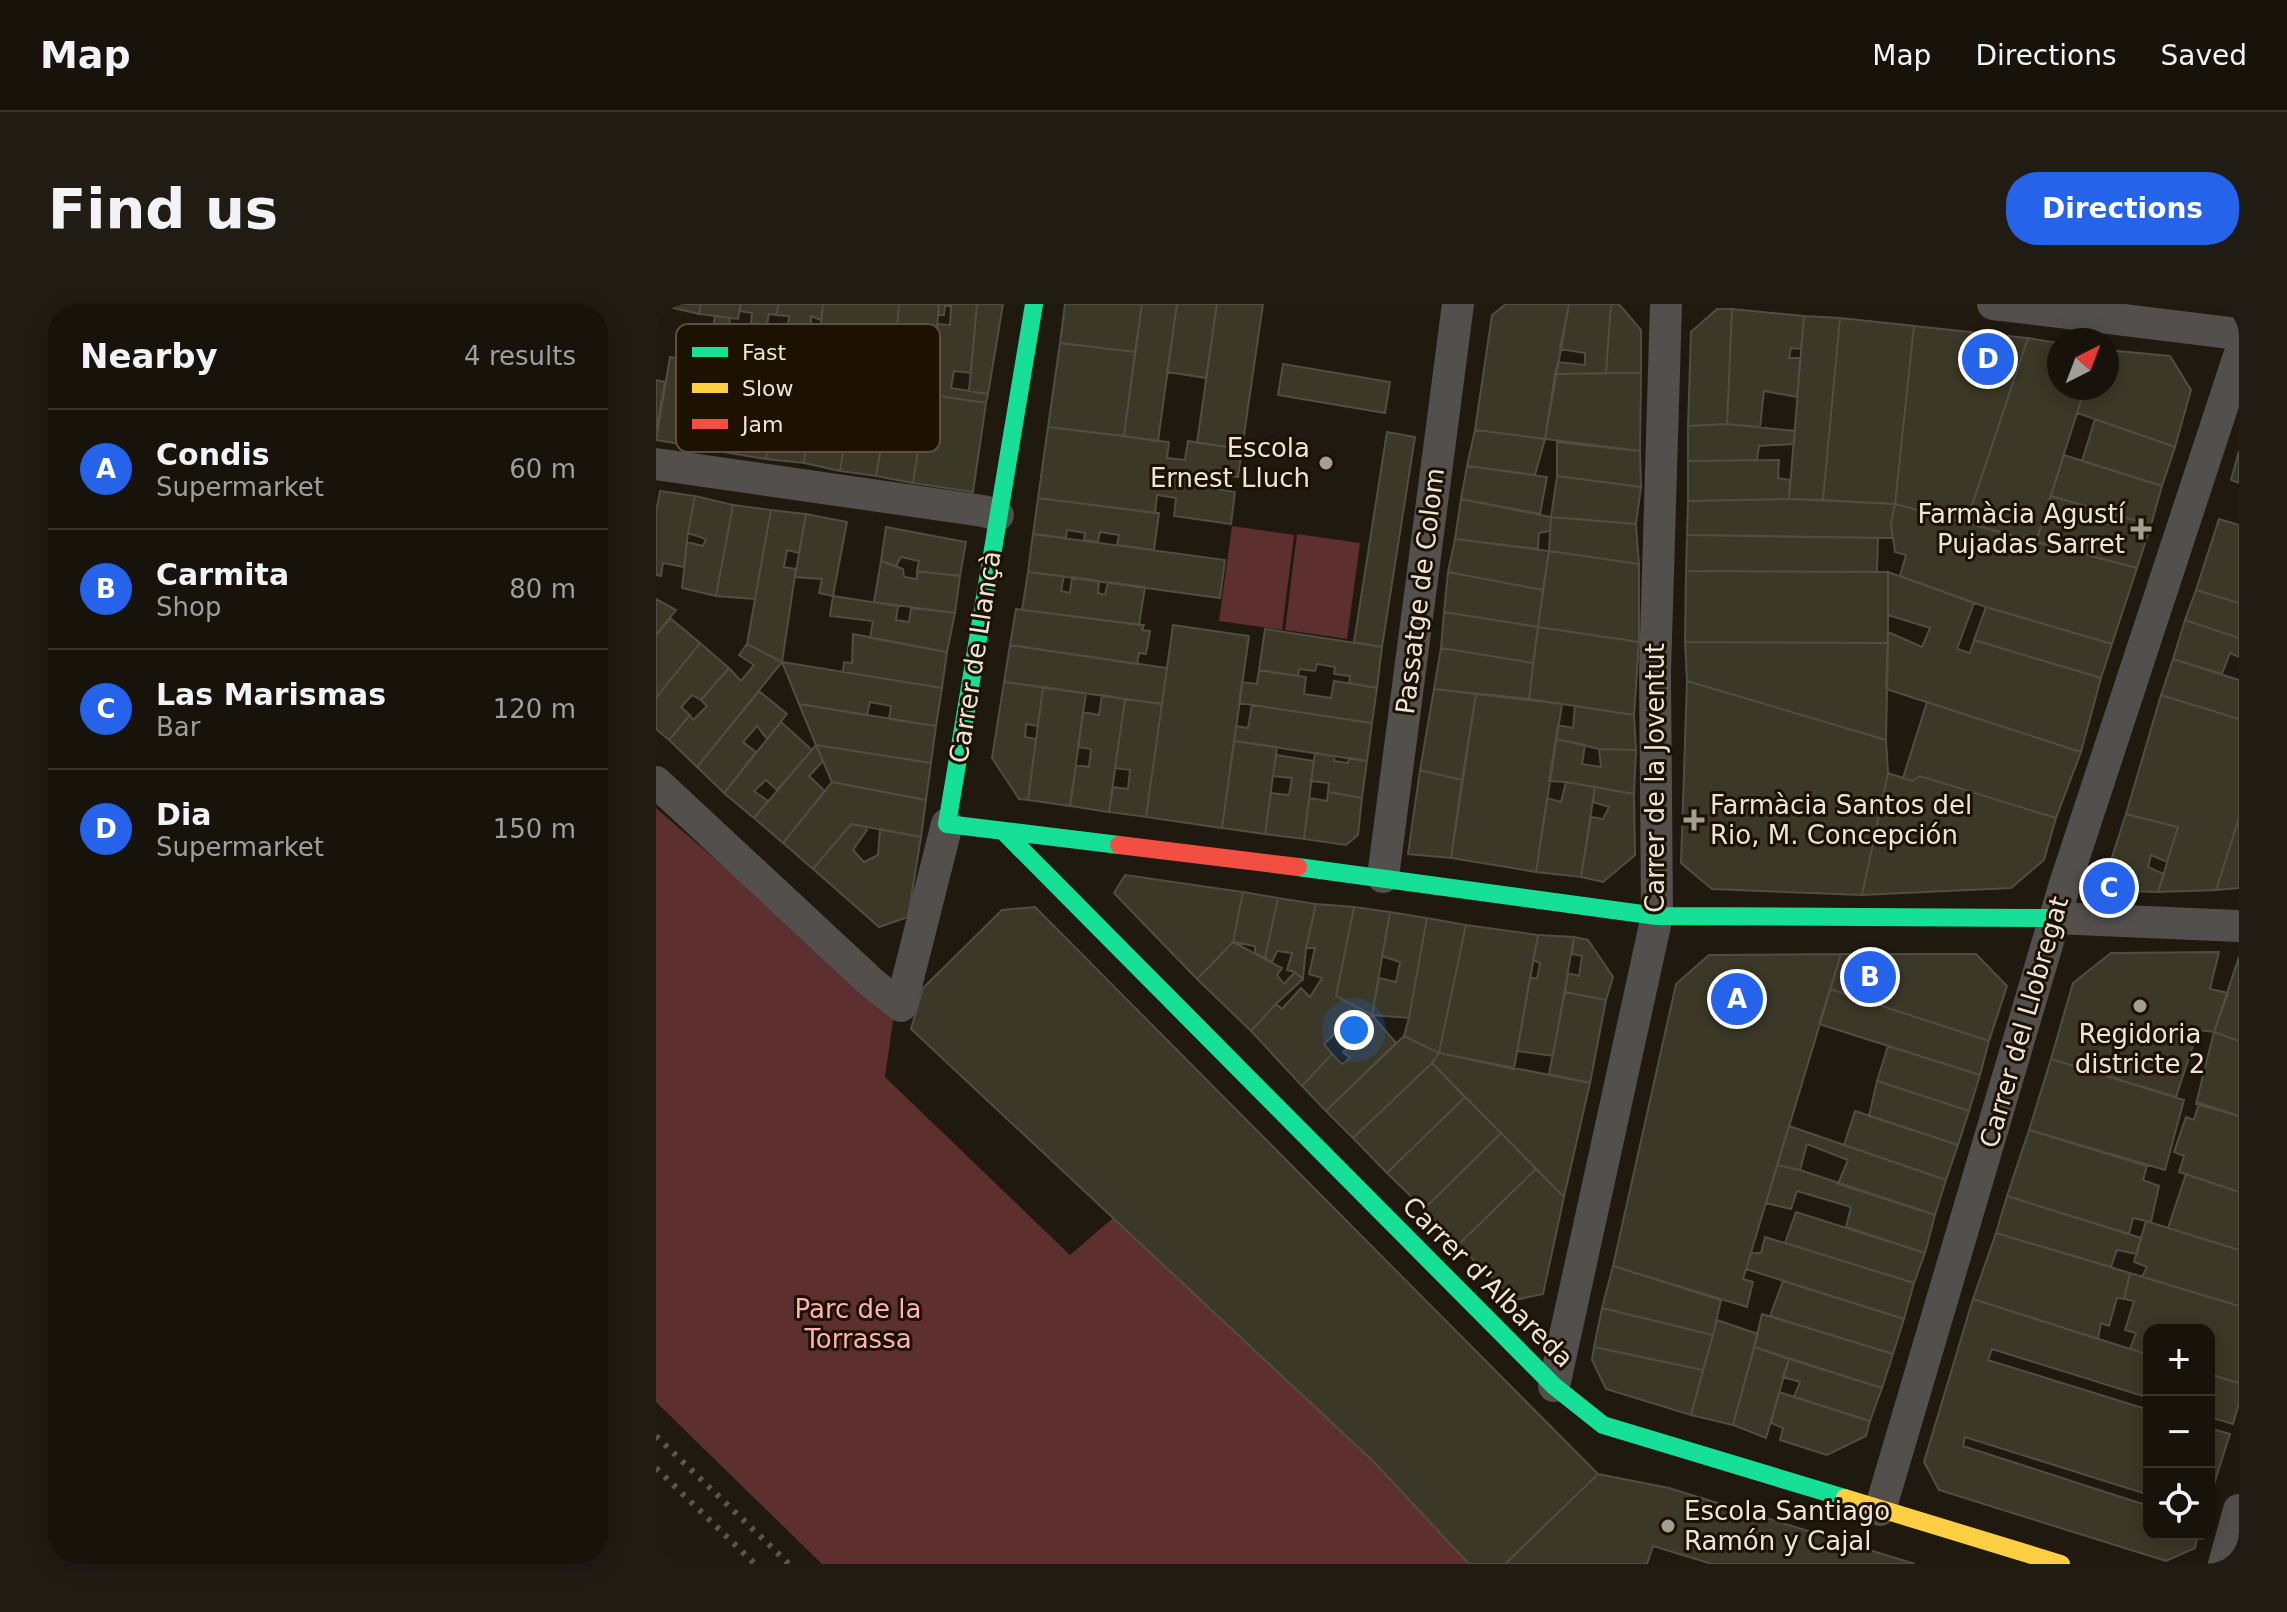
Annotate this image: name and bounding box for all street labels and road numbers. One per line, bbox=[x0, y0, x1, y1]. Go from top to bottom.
street label: Passatge de Colom bbox=[1390, 466, 1450, 716]
street label: Carrer de Llançà bbox=[943, 549, 1007, 765]
street label: Carrer de la Joventut bbox=[1640, 643, 1670, 913]
street label: Carrer del Llobregat bbox=[1974, 893, 2074, 1151]
street label: Carrer d'Albareda bbox=[1396, 1190, 1580, 1374]

